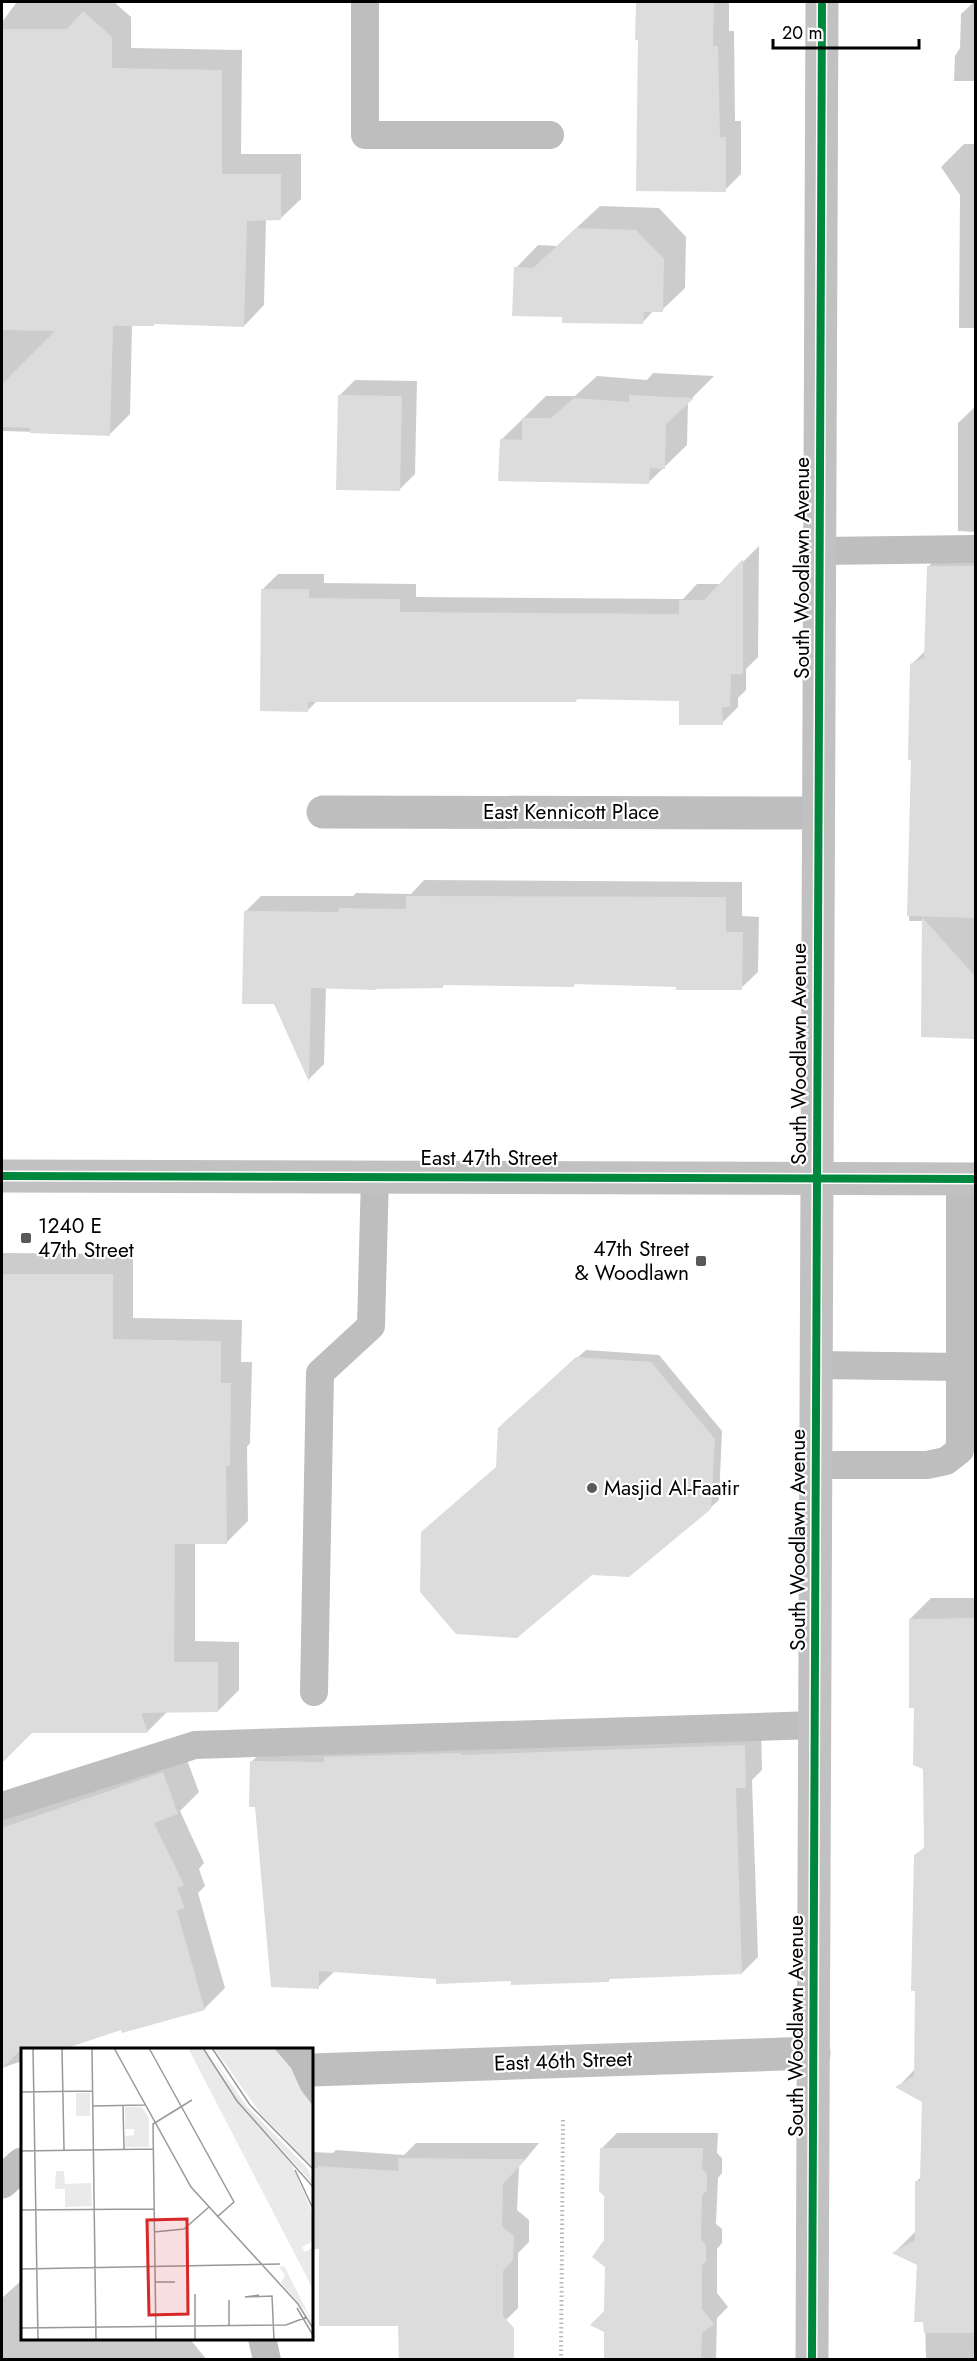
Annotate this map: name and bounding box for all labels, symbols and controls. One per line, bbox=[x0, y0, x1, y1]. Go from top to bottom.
scale bar bbox=[773, 12, 918, 50]
text: 20 m bbox=[782, 20, 822, 46]
street label: South Woodlawn Avenue bbox=[787, 457, 817, 679]
street label: East Kennicott Place bbox=[483, 797, 659, 827]
street label: South Woodlawn Avenue bbox=[784, 943, 814, 1165]
street label: East 47th Street bbox=[420, 1143, 558, 1173]
place label: 1240 E 47th Street bbox=[38, 1211, 134, 1265]
marker: 1240 E 47th Street bbox=[19, 1231, 33, 1245]
place label: 47th Street & Woodlawn bbox=[574, 1234, 689, 1288]
marker: 47th Street & Woodlawn bbox=[694, 1254, 708, 1268]
street label: South Woodlawn Avenue bbox=[783, 1429, 813, 1651]
place label: Masjid Al-Faatir bbox=[604, 1473, 740, 1503]
marker: Masjid Al-Faatir bbox=[585, 1481, 599, 1495]
street label: South Woodlawn Avenue bbox=[781, 1915, 811, 2137]
street label: East 46th Street bbox=[493, 2044, 633, 2078]
inset map bbox=[21, 2048, 314, 2340]

